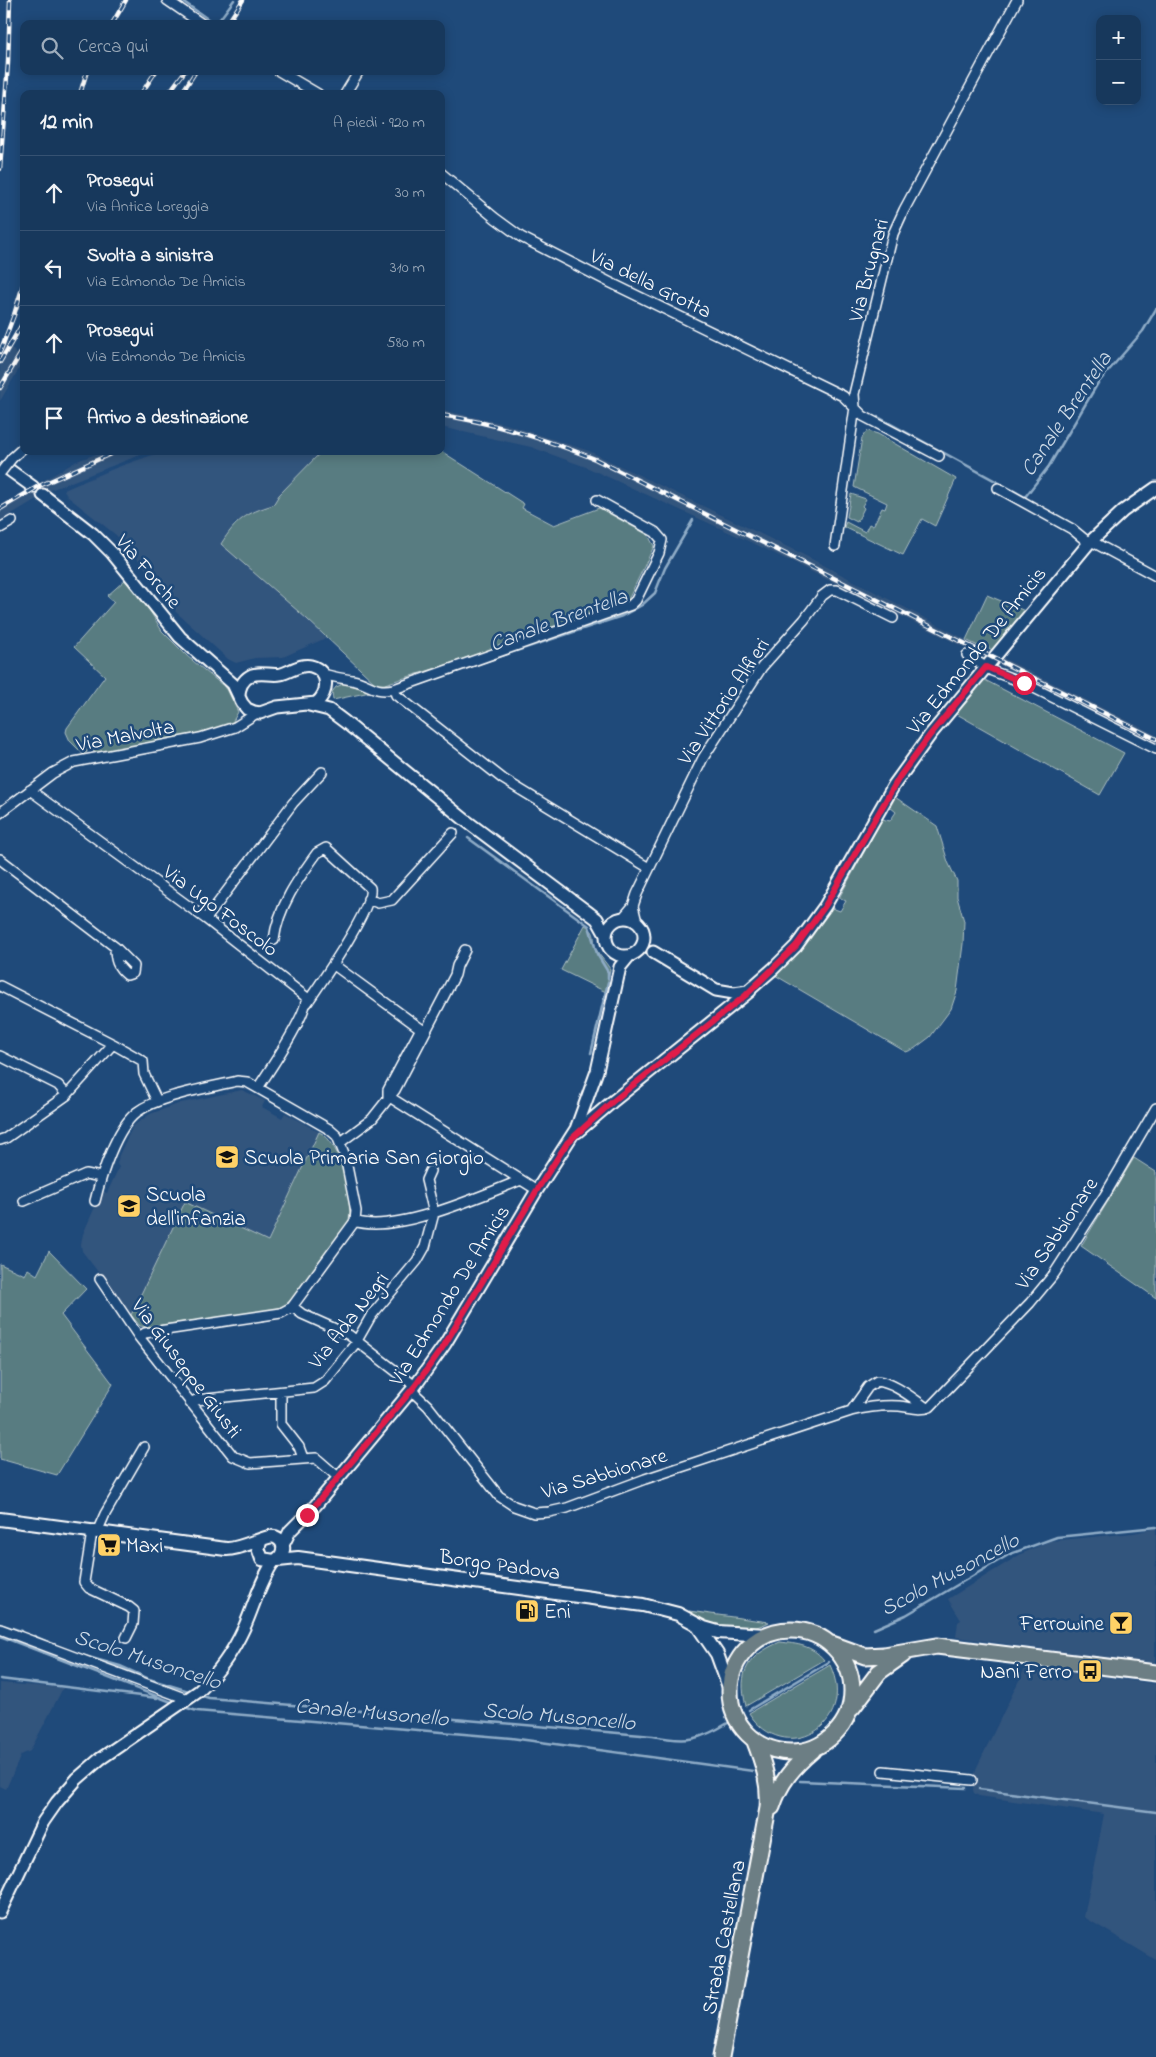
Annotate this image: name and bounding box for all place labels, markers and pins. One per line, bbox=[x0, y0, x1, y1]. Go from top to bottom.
school or university icon: Scuola Primaria San Giorgio bbox=[214, 1144, 240, 1170]
place label: Scuola Primaria San Giorgio bbox=[244, 1144, 484, 1176]
place label: Scuola dell'infanzia bbox=[146, 1181, 246, 1235]
school or university icon: Scuola dell'infanzia bbox=[116, 1193, 142, 1219]
supermarket icon: Maxi bbox=[96, 1532, 122, 1558]
place label: Maxi bbox=[126, 1532, 163, 1562]
fuel station icon: Eni bbox=[514, 1598, 540, 1624]
place label: Eni bbox=[544, 1598, 571, 1628]
place label: Ferrowine bbox=[1019, 1610, 1105, 1640]
bar icon: Ferrowine bbox=[1108, 1610, 1134, 1636]
place label: Nani Ferro bbox=[980, 1658, 1072, 1688]
bus stop icon: Nani Ferro bbox=[1077, 1658, 1103, 1684]

